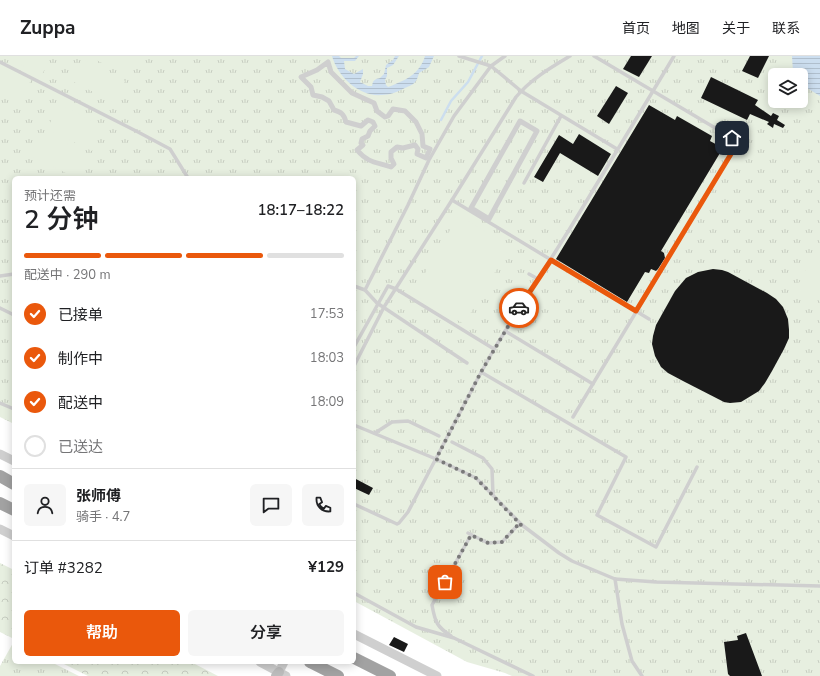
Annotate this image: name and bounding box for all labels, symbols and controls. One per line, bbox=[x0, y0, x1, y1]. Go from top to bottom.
text: Zuppa bbox=[20, 15, 76, 41]
text: 首页 bbox=[622, 19, 650, 38]
text: 地图 bbox=[672, 19, 700, 38]
text: 关于 bbox=[722, 19, 750, 38]
text: 联系 bbox=[772, 19, 800, 38]
map controls bbox=[768, 68, 808, 108]
button: layers bbox=[768, 68, 808, 108]
pin bbox=[715, 121, 749, 155]
icon: home bbox=[721, 127, 743, 149]
text: 预计还需 bbox=[24, 187, 76, 205]
text: 18:17–18:22 bbox=[257, 200, 344, 220]
text: 2 分钟 bbox=[24, 202, 98, 237]
text: 配送中 · 290 m bbox=[24, 266, 111, 284]
courier bbox=[499, 288, 539, 328]
icon: car bbox=[508, 297, 530, 319]
icon: check bbox=[24, 303, 46, 325]
text: 已接单 bbox=[58, 305, 103, 325]
text: 17:53 bbox=[310, 305, 344, 323]
icon: check bbox=[24, 347, 46, 369]
text: 制作中 bbox=[58, 349, 103, 369]
text: 18:03 bbox=[310, 349, 344, 367]
icon: check bbox=[24, 391, 46, 413]
text: 配送中 bbox=[58, 393, 103, 413]
text: 18:09 bbox=[310, 393, 344, 411]
text: 已送达 bbox=[58, 437, 103, 457]
button: person bbox=[24, 484, 66, 526]
button: chat bbox=[250, 484, 292, 526]
button: phone bbox=[302, 484, 344, 526]
text: 张师傅 bbox=[76, 486, 121, 506]
text: 骑手 · 4.7 bbox=[76, 508, 130, 526]
text: ¥129 bbox=[308, 557, 344, 577]
text: 订单 #3282 bbox=[24, 558, 103, 578]
pin bbox=[428, 565, 462, 599]
icon: bag bbox=[434, 571, 456, 593]
button: 帮助 bbox=[24, 610, 180, 656]
button: 分享 bbox=[188, 610, 344, 656]

